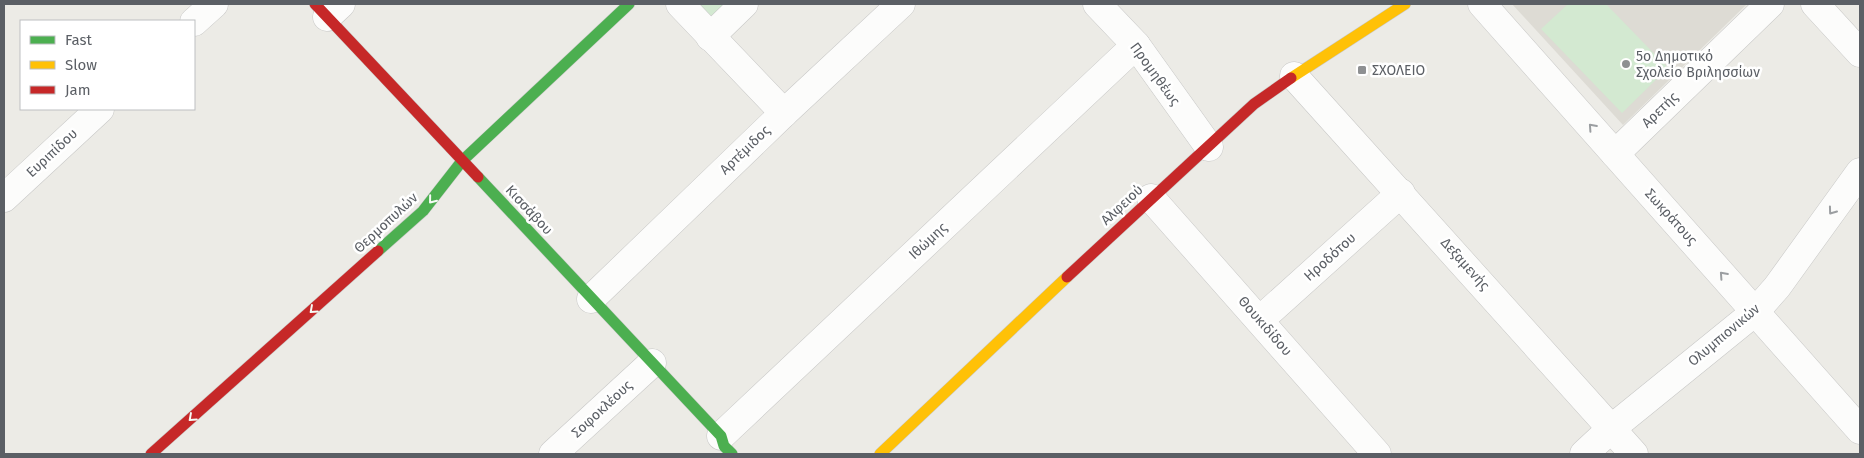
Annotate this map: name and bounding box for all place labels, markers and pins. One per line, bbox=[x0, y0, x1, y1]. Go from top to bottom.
place label: 5ο Δημοτικό Σχολείο Βριλησσίων bbox=[1636, 48, 1760, 81]
marker: 5ο Δημοτικό Σχολείο Βριλησσίων bbox=[1620, 58, 1632, 70]
place label: ΣΧΟΛΕΙΟ bbox=[1372, 62, 1425, 79]
marker: ΣΧΟΛΕΙΟ bbox=[1356, 64, 1368, 76]

